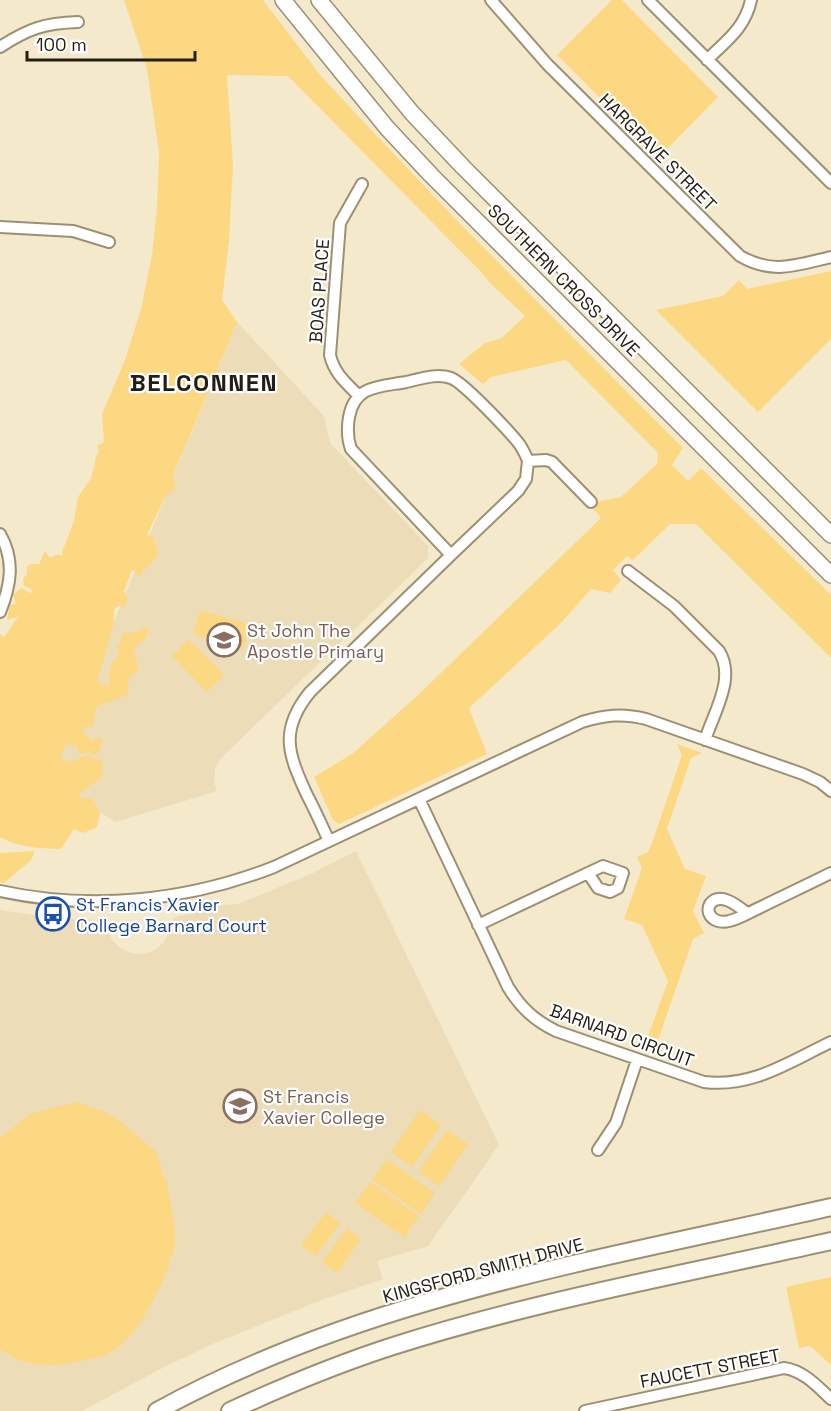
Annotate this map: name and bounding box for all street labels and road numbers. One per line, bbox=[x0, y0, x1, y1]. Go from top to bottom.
street label: HARGRAVE STREET bbox=[594, 88, 722, 216]
street label: SOUTHERN CROSS DRIVE bbox=[483, 199, 645, 361]
street label: BOAS PLACE bbox=[304, 238, 334, 344]
street label: BARNARD CIRCUIT bbox=[547, 998, 698, 1072]
street label: KINGSFORD SMITH DRIVE bbox=[380, 1232, 586, 1308]
street label: FAUCETT STREET bbox=[638, 1343, 782, 1393]

